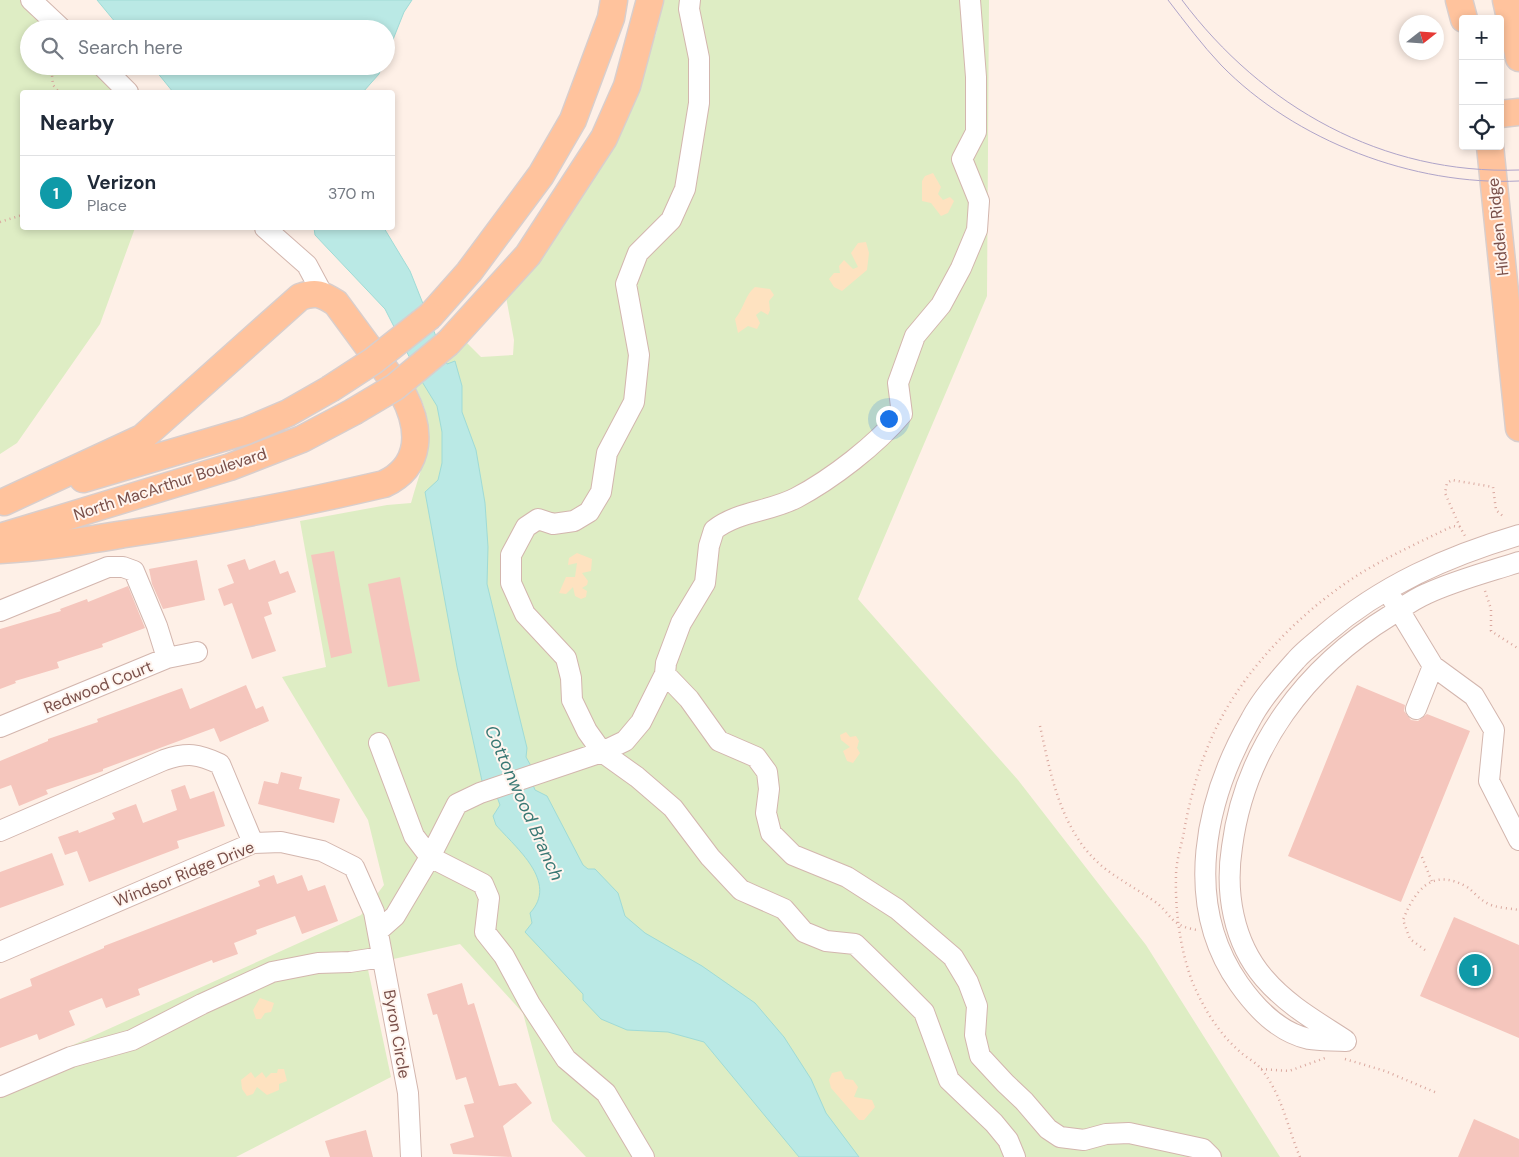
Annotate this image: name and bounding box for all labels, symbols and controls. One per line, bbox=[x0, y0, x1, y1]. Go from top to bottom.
north arrow bbox=[1399, 15, 1444, 60]
map controls bbox=[1459, 15, 1504, 150]
button: + bbox=[1459, 15, 1504, 60]
search box bbox=[20, 20, 395, 75]
icon: search bbox=[38, 34, 66, 62]
text: Search here bbox=[78, 35, 183, 60]
button: − bbox=[1459, 60, 1504, 105]
button: locate bbox=[1459, 105, 1504, 150]
text: Nearby bbox=[40, 109, 114, 137]
text: Verizon bbox=[87, 170, 156, 195]
street label: Hidden Ridge bbox=[1482, 177, 1514, 277]
text: 1 bbox=[53, 183, 59, 204]
text: 370 m bbox=[328, 183, 375, 204]
text: Place bbox=[87, 195, 127, 216]
your location bbox=[876, 406, 902, 432]
street label: North MacArthur Boulevard bbox=[71, 443, 269, 525]
street label: Redwood Court bbox=[40, 656, 156, 718]
water label: Cottonwood Branch bbox=[479, 722, 569, 884]
street label: Windsor Ridge Drive bbox=[111, 836, 257, 912]
pin: 1 bbox=[1459, 951, 1491, 989]
street label: Byron Circle bbox=[379, 988, 415, 1080]

